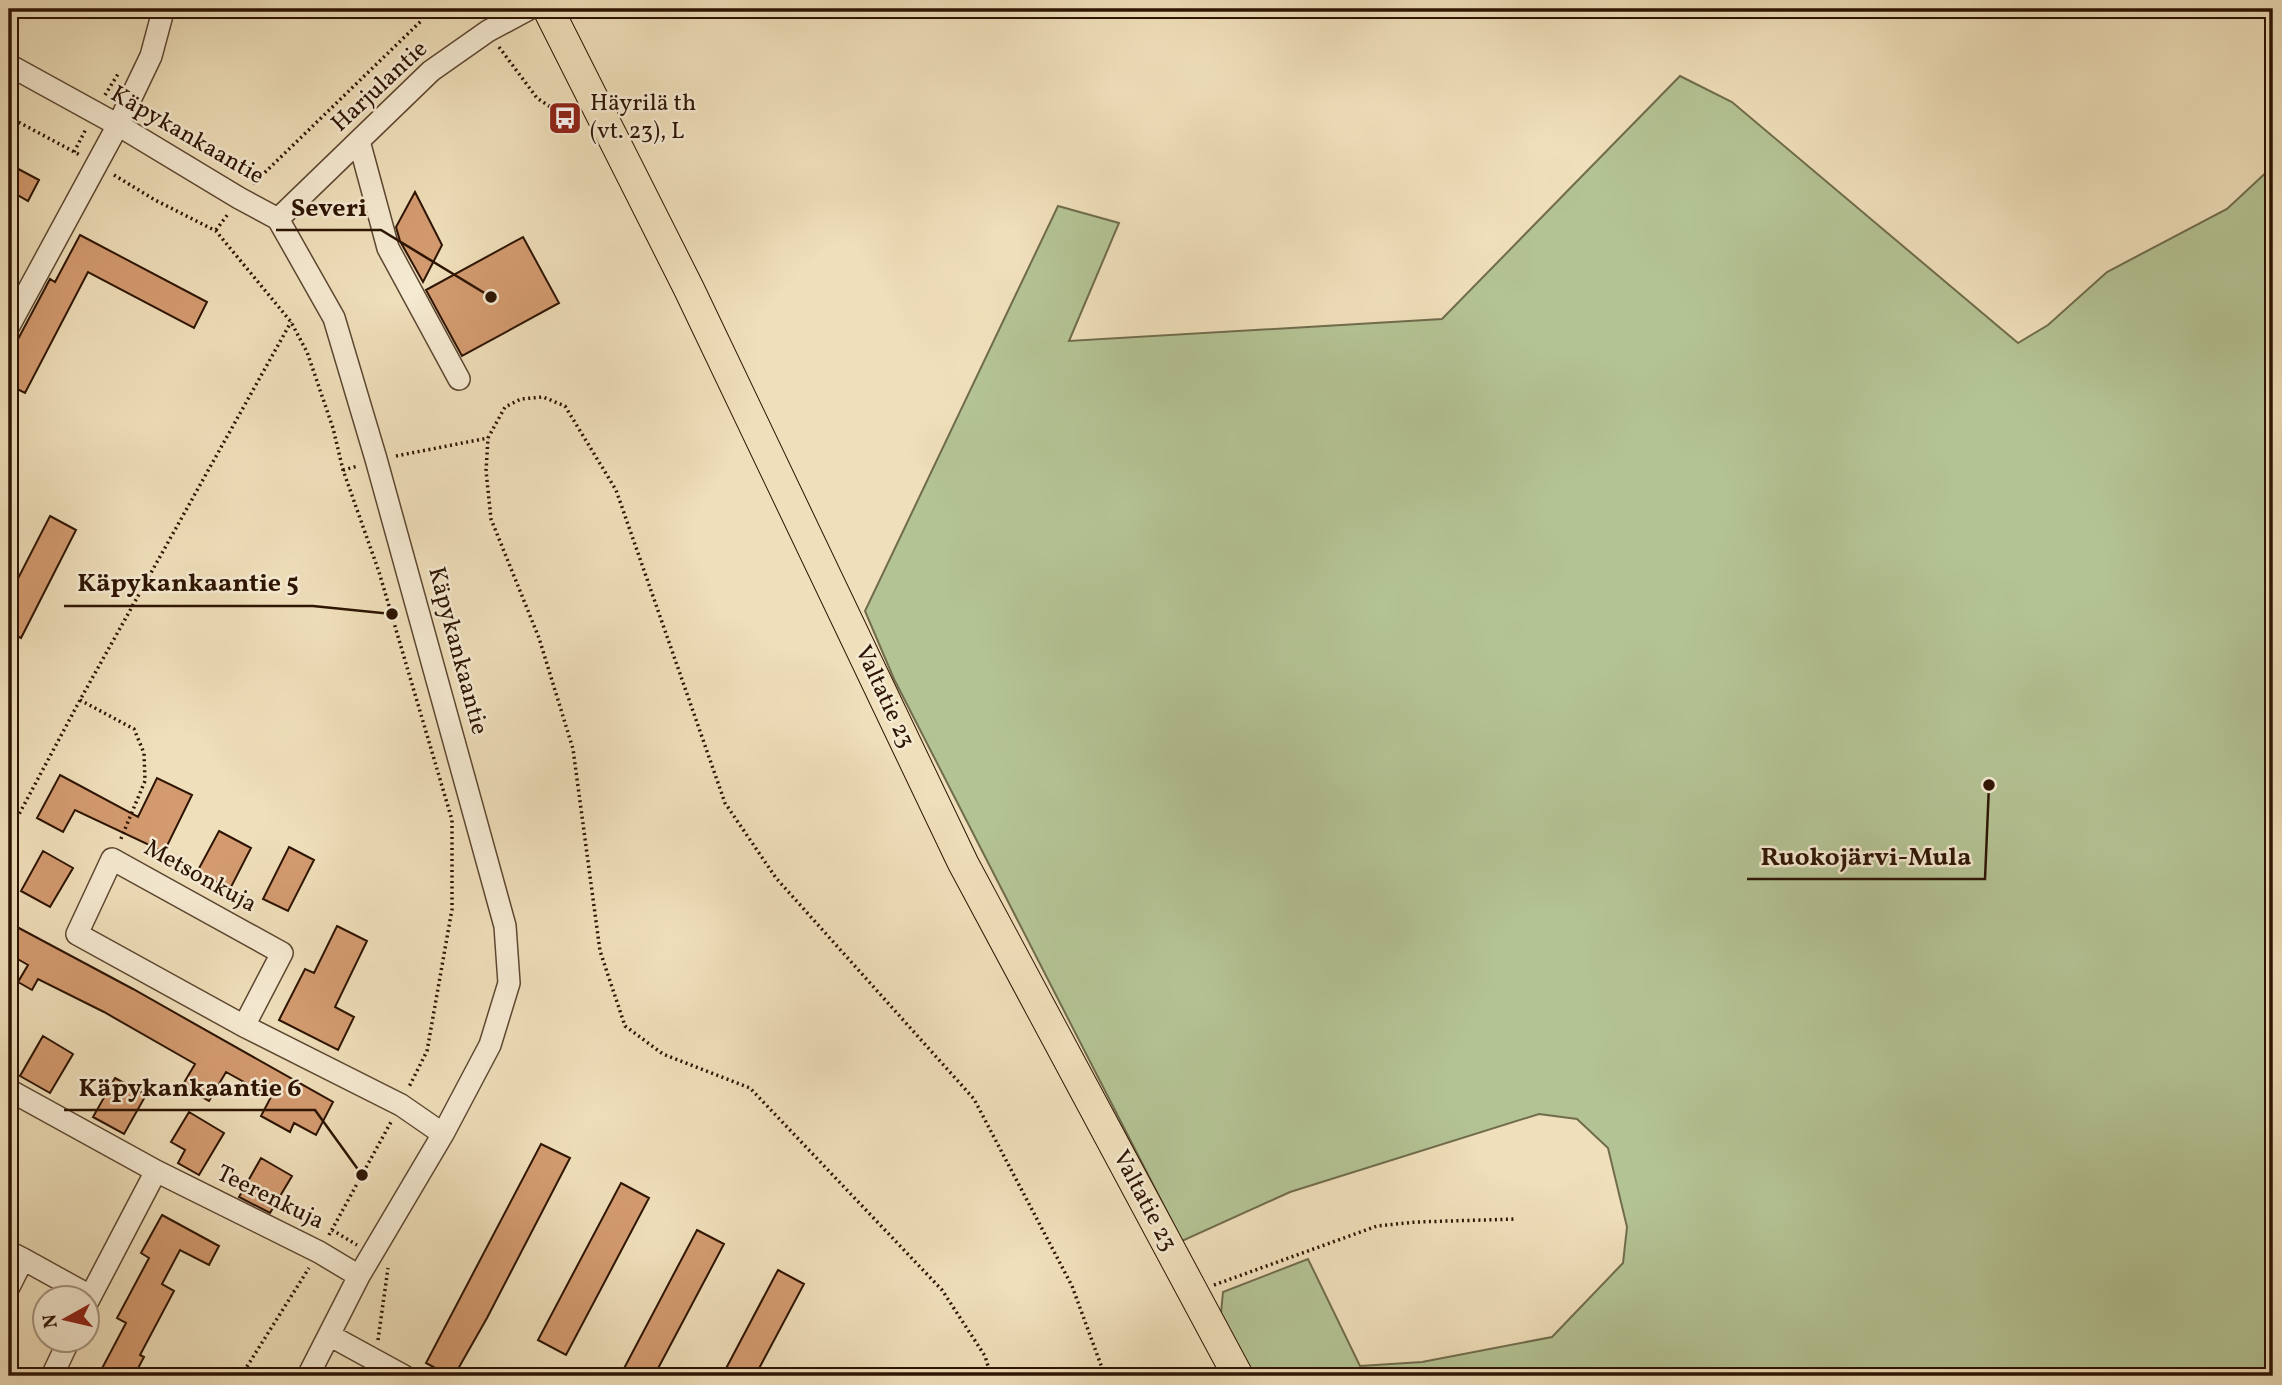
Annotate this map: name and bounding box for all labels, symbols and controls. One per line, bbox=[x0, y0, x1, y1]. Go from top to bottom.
street label: Harjulantie bbox=[324, 33, 436, 141]
street label: Käpykankaantie bbox=[104, 78, 270, 194]
place label: Häyrilä th (vt. 23), L bbox=[590, 87, 696, 149]
bus stop icon: Häyrilä th (vt. 23), L bbox=[546, 99, 584, 137]
callout: Severi bbox=[276, 183, 381, 230]
text: Severi bbox=[291, 191, 367, 227]
callout: Käpykankaantie 5 bbox=[64, 559, 313, 606]
street label: Käpykankaantie bbox=[418, 563, 496, 739]
text: Käpykankaantie 5 bbox=[77, 566, 299, 602]
street label: Valtatie 23 bbox=[845, 640, 923, 754]
street label: Metsonkuja bbox=[137, 832, 263, 922]
callout: Ruokojärvi-Mula bbox=[1747, 832, 1985, 879]
text: Ruokojärvi-Mula bbox=[1761, 840, 1971, 876]
callout: Käpykankaantie 6 bbox=[64, 1063, 315, 1110]
text: Käpykankaantie 6 bbox=[78, 1071, 302, 1107]
street label: Valtatie 23 bbox=[1103, 1145, 1185, 1257]
street label: Teerenkuja bbox=[210, 1157, 330, 1239]
north arrow bbox=[32, 1284, 102, 1354]
text: N bbox=[37, 1312, 65, 1330]

